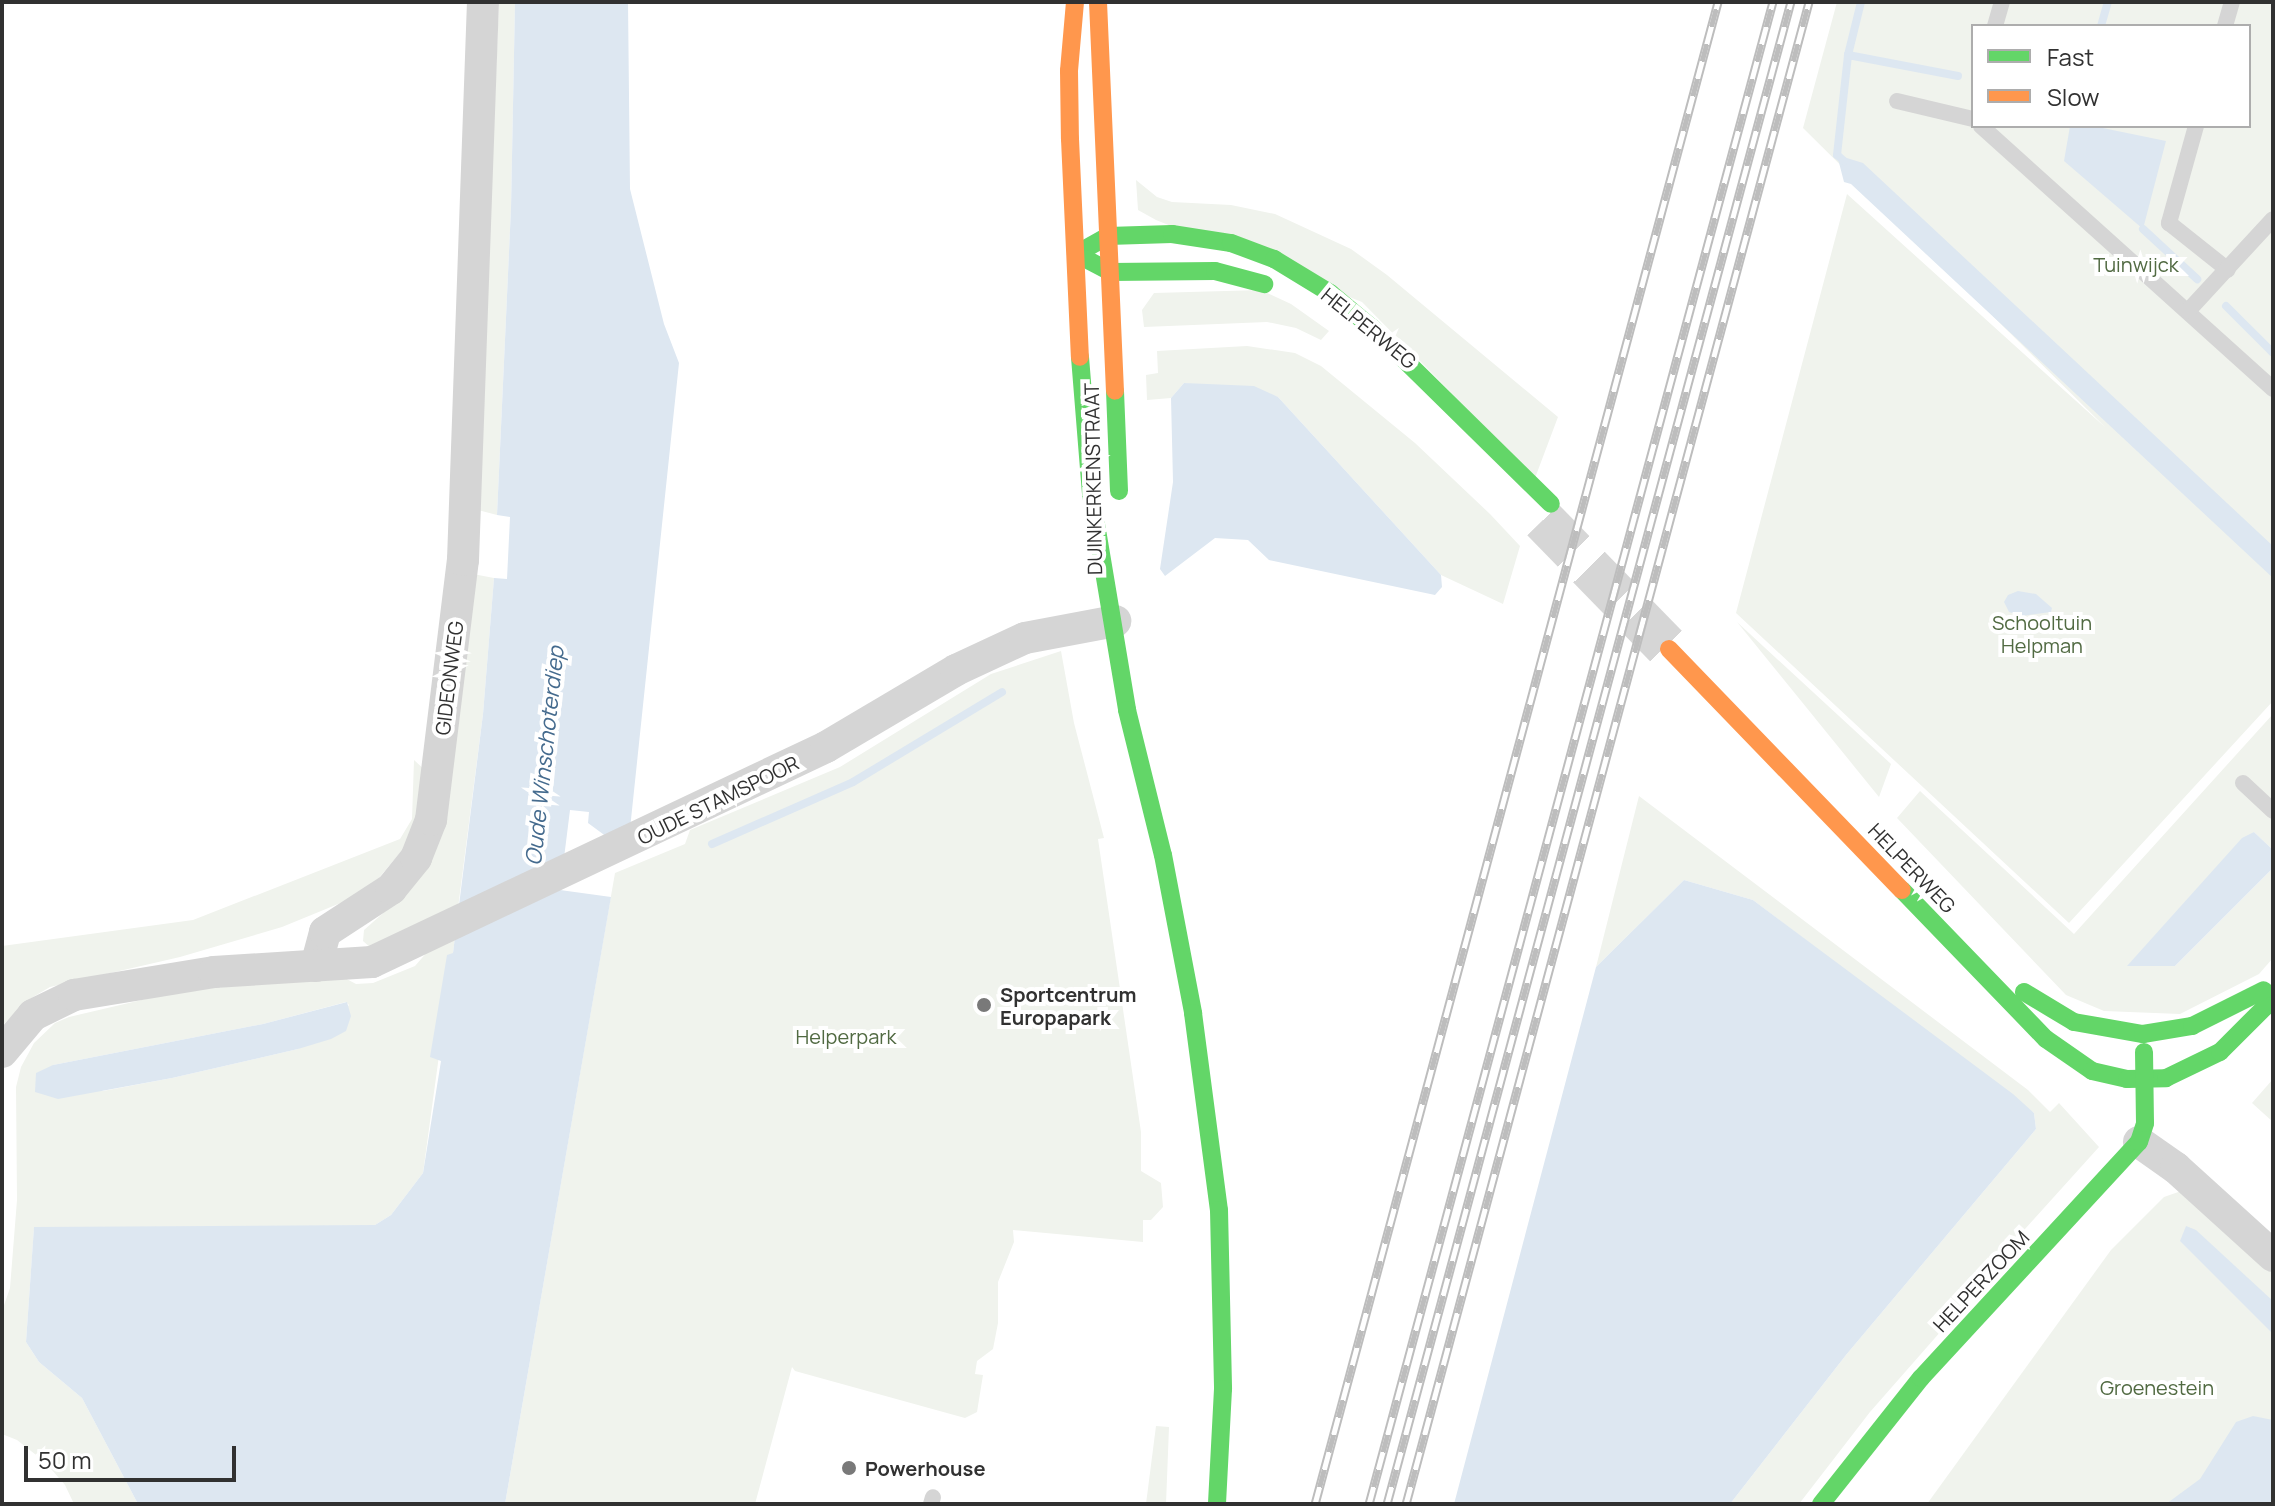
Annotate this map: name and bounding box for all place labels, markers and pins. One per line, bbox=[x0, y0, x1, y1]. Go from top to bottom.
place label: Sportcentrum Europapark bbox=[1000, 982, 1137, 1029]
marker: Sportcentrum Europapark bbox=[975, 996, 993, 1014]
place label: Powerhouse bbox=[865, 1456, 985, 1480]
marker: Powerhouse bbox=[840, 1459, 858, 1477]

